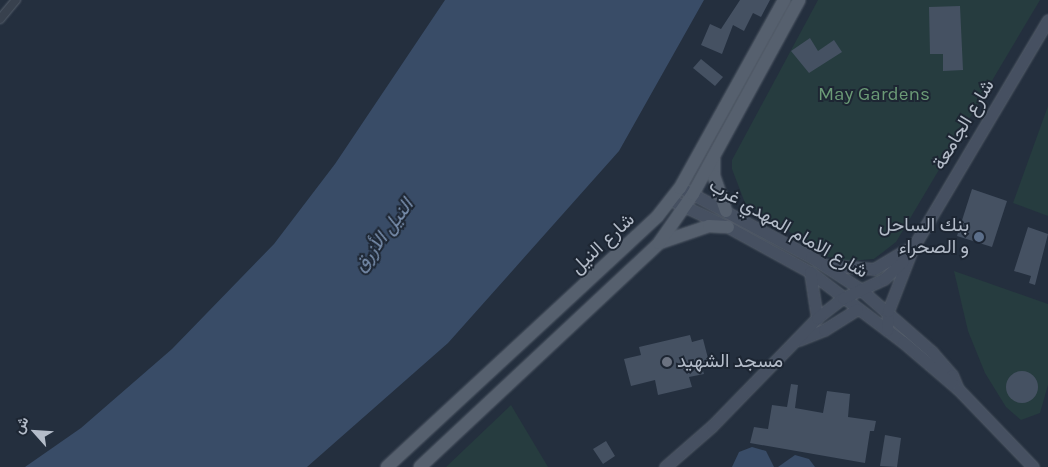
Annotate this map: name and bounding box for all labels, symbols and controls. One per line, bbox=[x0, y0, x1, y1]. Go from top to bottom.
street label: شارع الجامعة bbox=[928, 76, 1000, 174]
park label: May Gardens bbox=[818, 84, 930, 106]
street label: شارع الامام المهدي غرب bbox=[705, 174, 871, 284]
water label: النيل الأزرق bbox=[348, 194, 418, 276]
street label: شارع النيل bbox=[566, 209, 640, 279]
place label: بنك الساحل و الصحراء bbox=[879, 215, 969, 259]
marker: بنك الساحل و الصحراء bbox=[973, 231, 985, 243]
place label: مسجد الشهيد bbox=[677, 351, 783, 373]
marker: مسجد الشهيد bbox=[661, 356, 673, 368]
north arrow bbox=[10, 407, 60, 457]
text: ش bbox=[10, 414, 32, 437]

